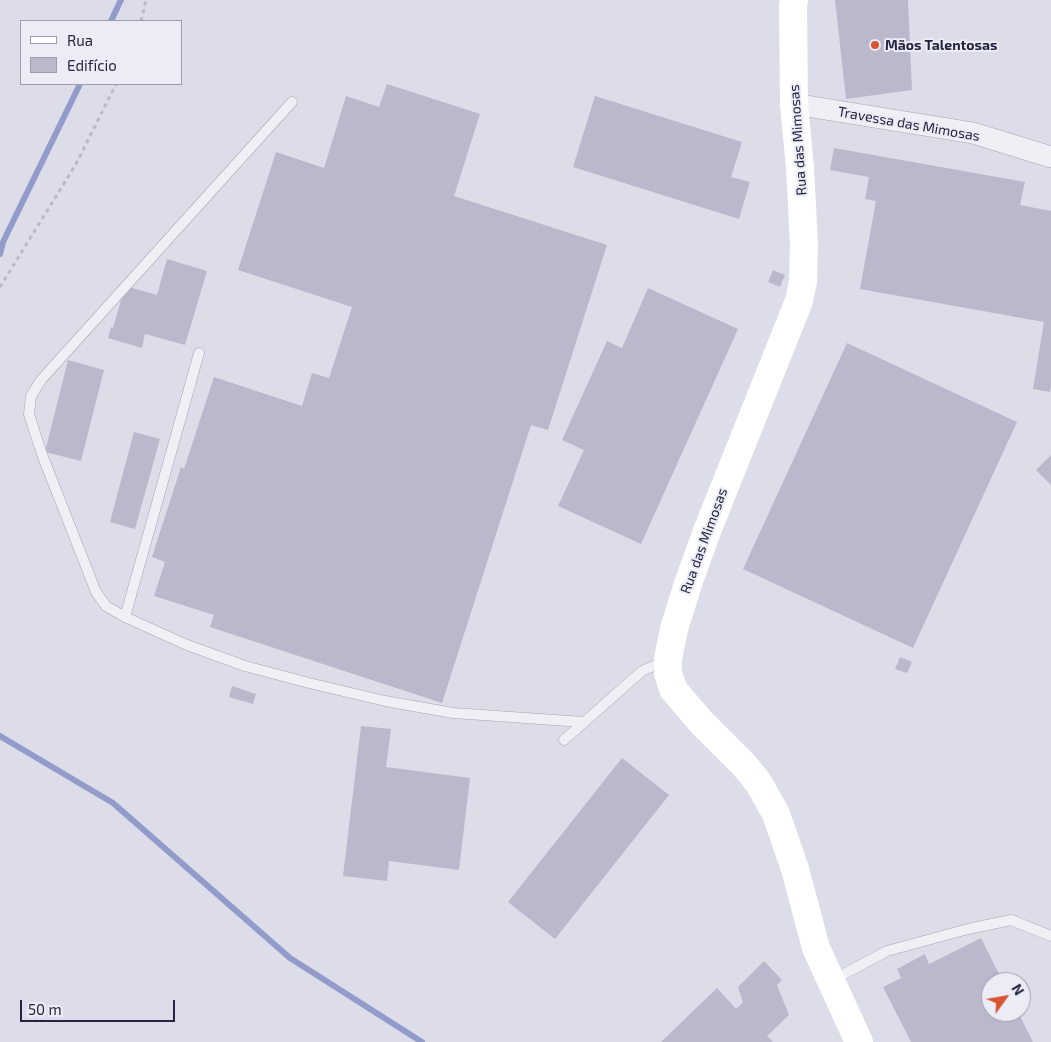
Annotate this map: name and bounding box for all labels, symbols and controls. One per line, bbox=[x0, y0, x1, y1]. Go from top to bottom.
legend bbox=[20, 20, 182, 85]
text: Rua bbox=[67, 31, 93, 49]
place label: Mãos Talentosas bbox=[885, 37, 997, 53]
marker: Mãos Talentosas bbox=[869, 39, 881, 51]
text: Edifício bbox=[67, 56, 117, 74]
street label: Rua das Mimosas bbox=[786, 84, 810, 196]
street label: Travessa das Mimosas bbox=[837, 103, 981, 145]
street label: Rua das Mimosas bbox=[677, 486, 731, 596]
north arrow bbox=[981, 972, 1031, 1022]
text: N bbox=[1008, 981, 1028, 998]
scale bar bbox=[22, 990, 178, 1022]
text: 50 m bbox=[28, 1000, 62, 1018]

